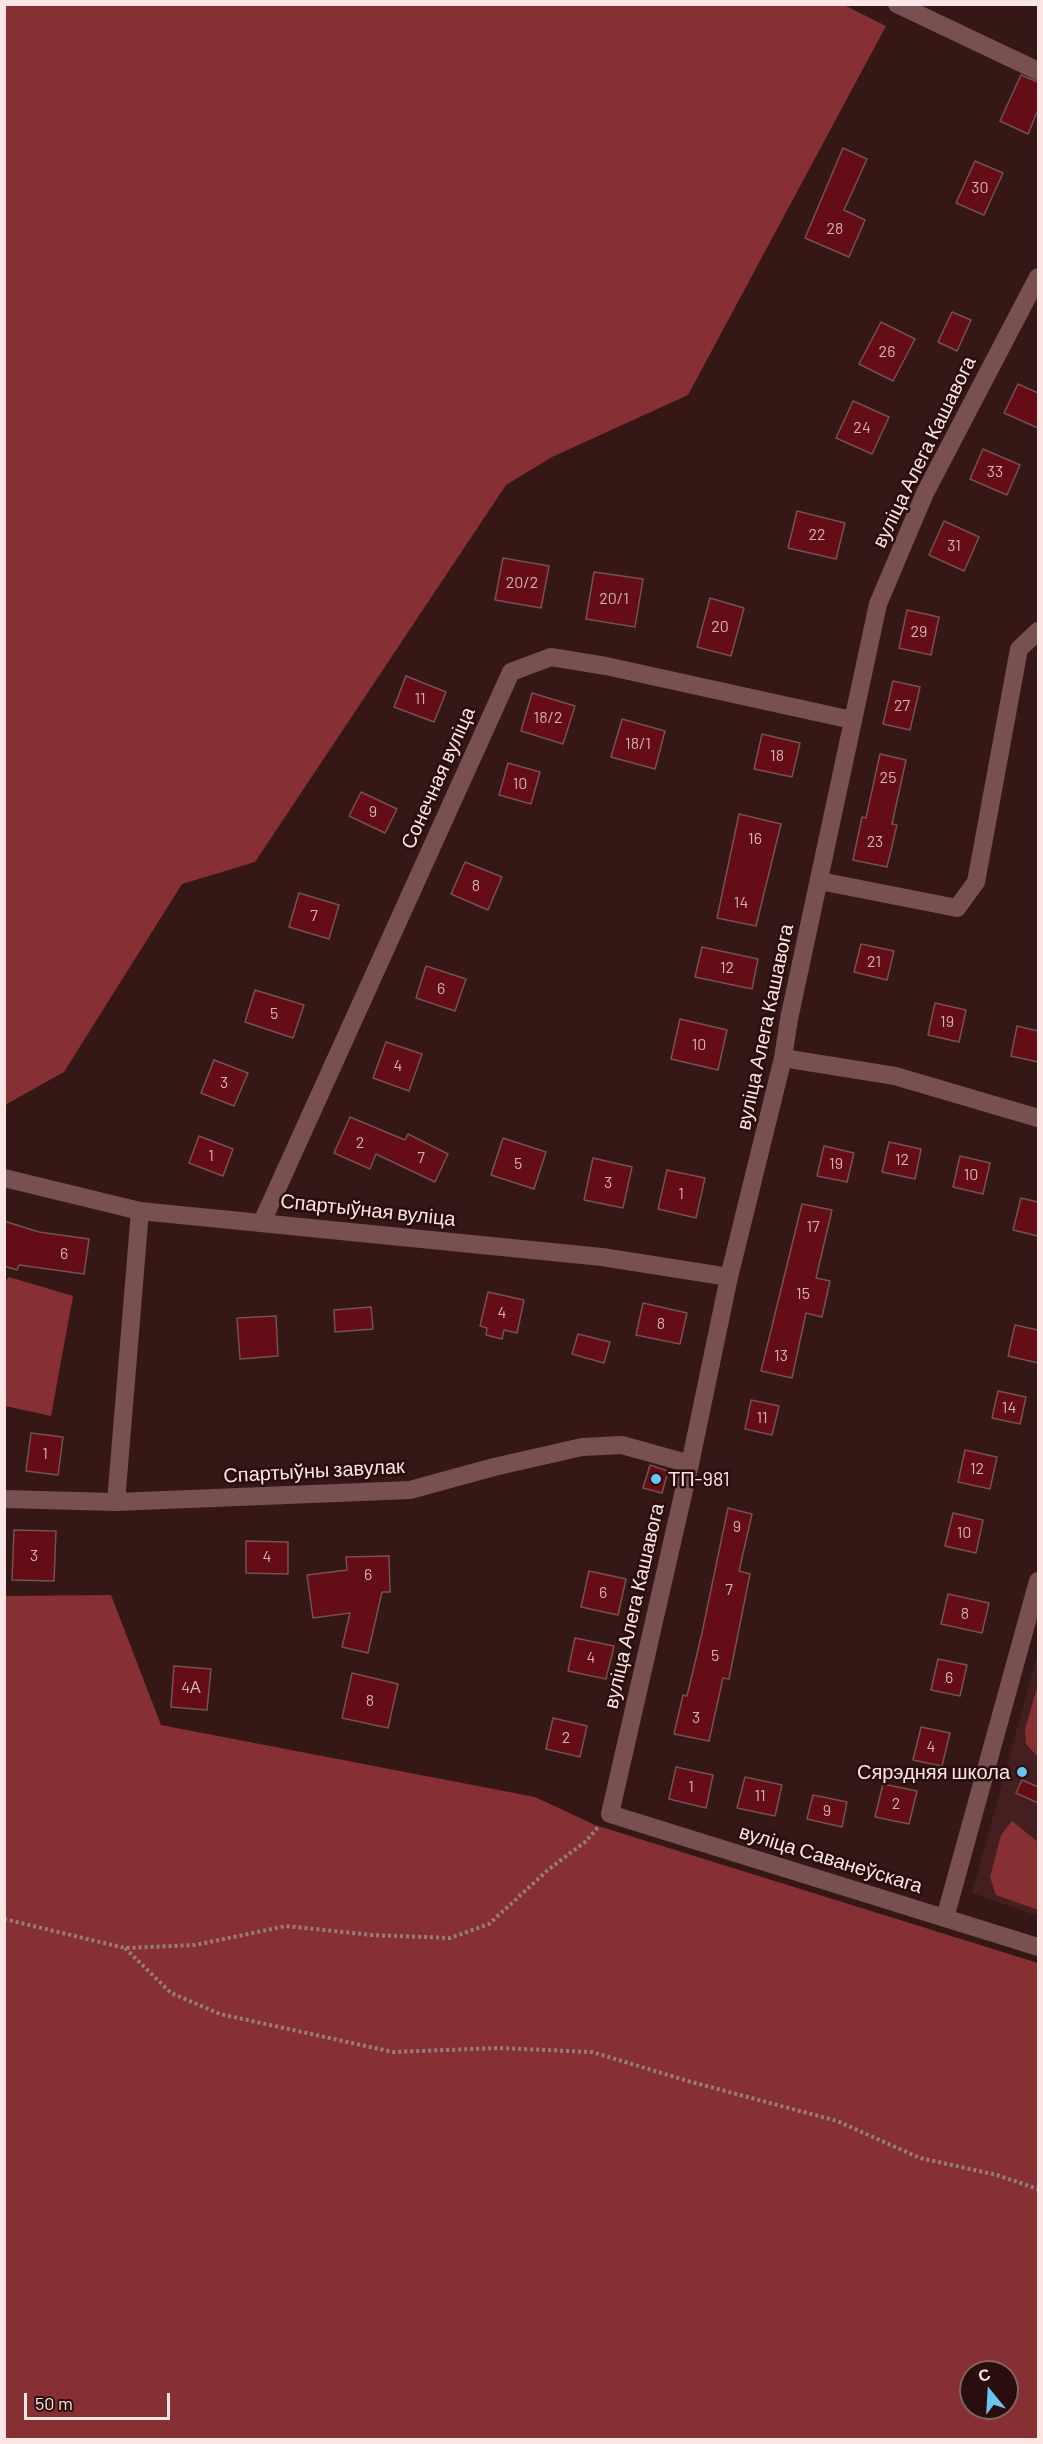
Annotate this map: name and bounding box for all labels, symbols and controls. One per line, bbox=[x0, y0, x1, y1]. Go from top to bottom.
house number: 30 bbox=[971, 178, 989, 198]
house number: 28 bbox=[827, 219, 843, 239]
house number: 26 bbox=[879, 342, 895, 362]
street label: вуліца Алега Кашавога bbox=[867, 352, 981, 552]
house number: 24 bbox=[853, 418, 871, 438]
house number: 33 bbox=[987, 462, 1003, 482]
house number: 22 bbox=[808, 525, 826, 545]
house number: 31 bbox=[947, 536, 961, 556]
house number: 20/2 bbox=[506, 573, 538, 593]
house number: 20/1 bbox=[599, 589, 629, 609]
house number: 20 bbox=[711, 617, 729, 637]
house number: 29 bbox=[911, 622, 927, 642]
house number: 11 bbox=[414, 689, 426, 709]
house number: 27 bbox=[894, 696, 910, 716]
street label: Сонечная вуліца bbox=[396, 703, 480, 853]
house number: 18/2 bbox=[534, 708, 562, 728]
house number: 18/1 bbox=[625, 734, 651, 754]
house number: 18 bbox=[770, 746, 784, 766]
house number: 25 bbox=[880, 768, 896, 788]
house number: 10 bbox=[513, 774, 527, 794]
house number: 9 bbox=[369, 802, 377, 822]
house number: 16 bbox=[748, 829, 762, 849]
house number: 23 bbox=[867, 832, 883, 852]
house number: 8 bbox=[472, 876, 480, 896]
house number: 14 bbox=[734, 893, 748, 913]
house number: 7 bbox=[310, 906, 318, 926]
street label: вуліца Алега Кашавога bbox=[731, 922, 799, 1132]
house number: 21 bbox=[867, 952, 881, 972]
house number: 12 bbox=[720, 958, 734, 978]
house number: 6 bbox=[437, 979, 445, 999]
house number: 5 bbox=[270, 1004, 278, 1024]
house number: 19 bbox=[940, 1012, 954, 1032]
house number: 10 bbox=[692, 1035, 706, 1055]
house number: 4 bbox=[394, 1056, 402, 1076]
house number: 3 bbox=[220, 1073, 228, 1093]
house number: 2 bbox=[356, 1133, 364, 1153]
house number: 1 bbox=[208, 1146, 214, 1166]
house number: 7 bbox=[417, 1148, 425, 1168]
house number: 12 bbox=[895, 1150, 909, 1170]
house number: 5 bbox=[514, 1154, 522, 1174]
house number: 19 bbox=[829, 1154, 843, 1174]
house number: 10 bbox=[964, 1165, 978, 1185]
house number: 3 bbox=[604, 1173, 612, 1193]
house number: 1 bbox=[678, 1184, 684, 1204]
street label: Спартыўная вуліца bbox=[279, 1189, 457, 1231]
house number: 17 bbox=[806, 1217, 820, 1237]
house number: 6 bbox=[60, 1244, 68, 1264]
house number: 15 bbox=[796, 1284, 810, 1304]
house number: 4 bbox=[498, 1303, 506, 1323]
house number: 8 bbox=[657, 1314, 665, 1334]
house number: 13 bbox=[774, 1346, 788, 1366]
house number: 14 bbox=[1002, 1398, 1016, 1418]
house number: 11 bbox=[756, 1408, 768, 1428]
house number: 1 bbox=[42, 1444, 48, 1464]
street label: Спартыўны завулак bbox=[223, 1454, 405, 1488]
house number: 12 bbox=[970, 1459, 984, 1479]
place label: ТП-981 bbox=[668, 1467, 730, 1491]
marker: ТП-981 bbox=[649, 1472, 663, 1486]
street label: вуліца Алега Кашавога bbox=[599, 1501, 669, 1711]
house number: 9 bbox=[733, 1517, 741, 1537]
house number: 10 bbox=[957, 1523, 971, 1543]
house number: 3 bbox=[30, 1546, 38, 1566]
house number: 4 bbox=[263, 1547, 271, 1567]
house number: 6 bbox=[364, 1565, 372, 1585]
house number: 7 bbox=[725, 1580, 733, 1600]
house number: 6 bbox=[599, 1583, 607, 1603]
house number: 8 bbox=[961, 1604, 969, 1624]
house number: 5 bbox=[711, 1646, 719, 1666]
house number: 4 bbox=[587, 1648, 595, 1668]
house number: 6 bbox=[945, 1668, 953, 1688]
house number: 4А bbox=[181, 1678, 201, 1698]
house number: 8 bbox=[366, 1691, 374, 1711]
house number: 3 bbox=[692, 1708, 700, 1728]
house number: 2 bbox=[562, 1728, 570, 1748]
house number: 4 bbox=[927, 1737, 935, 1757]
place label: Сярэдняя школа bbox=[857, 1760, 1010, 1784]
marker: Сярэдняя школа bbox=[1015, 1765, 1029, 1779]
house number: 1 bbox=[688, 1777, 694, 1797]
house number: 11 bbox=[754, 1786, 766, 1806]
house number: 2 bbox=[892, 1794, 900, 1814]
house number: 9 bbox=[823, 1801, 831, 1821]
street label: вуліца Саванеўскага bbox=[737, 1820, 925, 1898]
north arrow bbox=[959, 2360, 1019, 2420]
text: С bbox=[975, 2363, 992, 2385]
scale bar bbox=[27, 2381, 172, 2419]
text: 50 m bbox=[35, 2392, 73, 2414]

